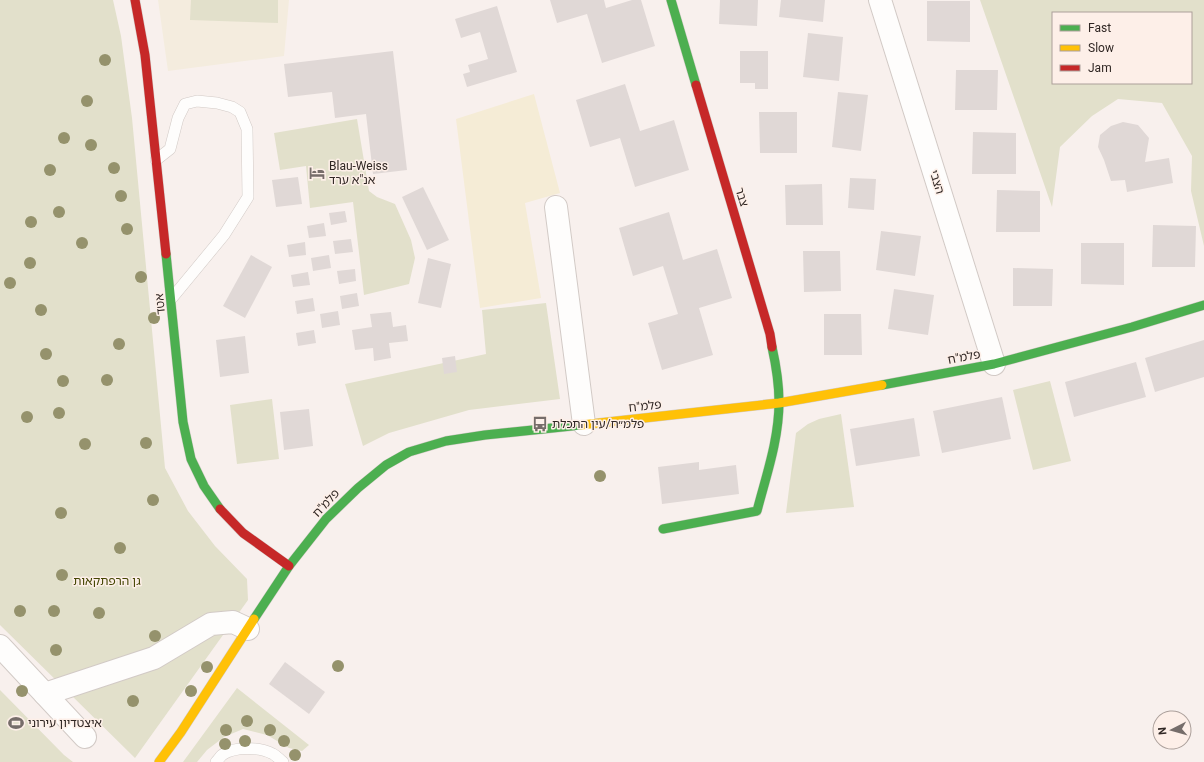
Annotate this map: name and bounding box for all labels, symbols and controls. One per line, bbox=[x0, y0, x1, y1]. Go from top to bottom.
legend bbox=[1052, 12, 1192, 84]
text: Fast bbox=[1088, 21, 1111, 35]
text: Slow bbox=[1088, 41, 1114, 55]
text: Jam bbox=[1088, 61, 1112, 75]
place label: Blau-Weiss אנ"א ערד bbox=[329, 159, 388, 187]
hotel icon: Blau-Weiss אנ"א ערד bbox=[308, 164, 326, 182]
street label: הצבי bbox=[927, 168, 947, 196]
street label: צבר bbox=[732, 186, 752, 209]
street label: אטד bbox=[152, 292, 168, 315]
street label: פלמ"ח bbox=[946, 347, 982, 367]
street label: פלמ"ח bbox=[628, 397, 662, 415]
bus stop icon: פלמ״ח/עין התכלת bbox=[531, 415, 549, 433]
place label: פלמ״ח/עין התכלת bbox=[552, 417, 644, 431]
street label: פלמ"ח bbox=[310, 486, 342, 520]
park label: גן הרפתקאות bbox=[73, 574, 141, 588]
north arrow bbox=[1152, 710, 1192, 750]
sports icon: איצטדיון עירוני bbox=[7, 714, 25, 732]
place label: איצטדיון עירוני bbox=[28, 716, 102, 730]
text: N bbox=[1156, 726, 1169, 736]

